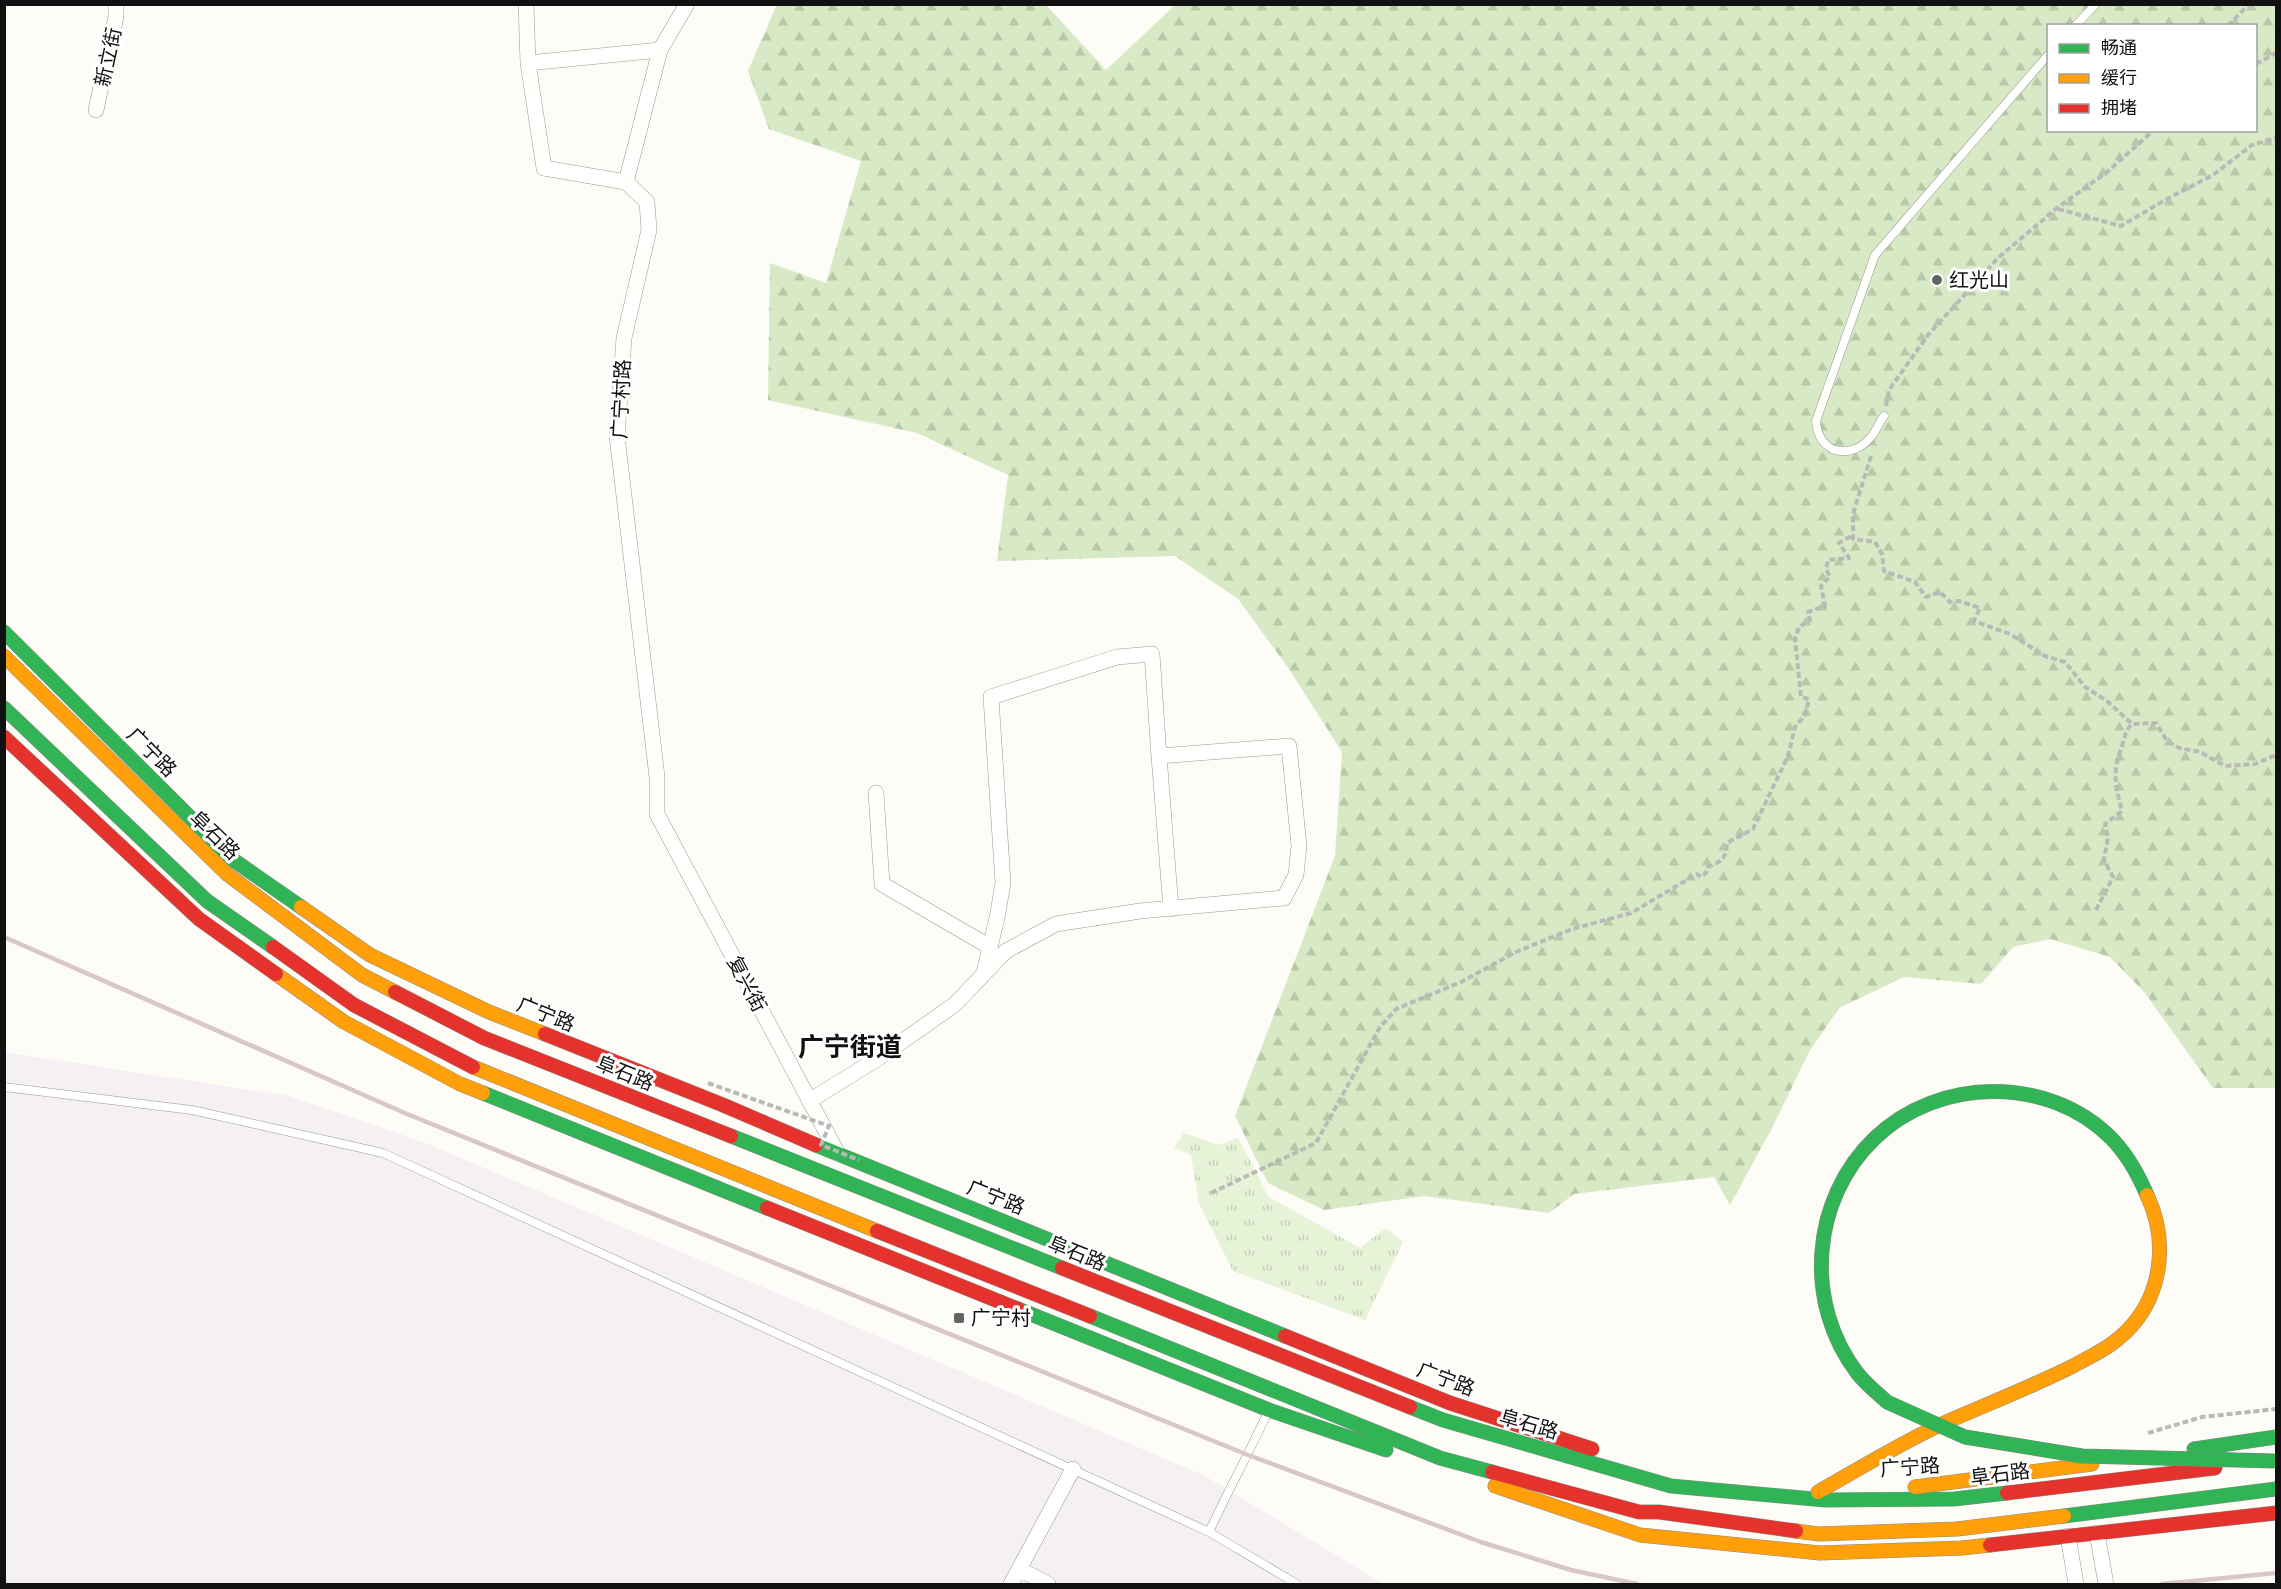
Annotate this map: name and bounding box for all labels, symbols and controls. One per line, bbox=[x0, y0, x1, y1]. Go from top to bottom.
legend bbox=[2047, 24, 2257, 132]
street label: 新立街 bbox=[88, 25, 128, 89]
text: 畅通 bbox=[2101, 35, 2137, 60]
text: 缓行 bbox=[2101, 65, 2137, 90]
text: 拥堵 bbox=[2101, 95, 2137, 120]
place label: 红光山 bbox=[1949, 266, 2009, 294]
marker: 红光山 bbox=[1930, 273, 1944, 287]
street label: 广宁村路 bbox=[605, 358, 637, 440]
street label: 广宁路 bbox=[121, 721, 183, 783]
street label: 阜石路 bbox=[184, 804, 246, 866]
street label: 复兴街 bbox=[721, 951, 773, 1017]
street label: 广宁路 bbox=[513, 990, 579, 1038]
district label: 广宁街道 bbox=[798, 1029, 902, 1065]
street label: 阜石路 bbox=[592, 1049, 658, 1097]
street label: 广宁路 bbox=[963, 1173, 1029, 1221]
street label: 阜石路 bbox=[1044, 1229, 1110, 1277]
place label: 广宁村 bbox=[971, 1304, 1031, 1332]
marker: 广宁村 bbox=[952, 1311, 966, 1325]
street label: 广宁路 bbox=[1413, 1355, 1479, 1403]
street label: 阜石路 bbox=[1496, 1402, 1562, 1446]
street label: 广宁路 bbox=[1879, 1451, 1941, 1483]
street label: 阜石路 bbox=[1969, 1456, 2031, 1492]

